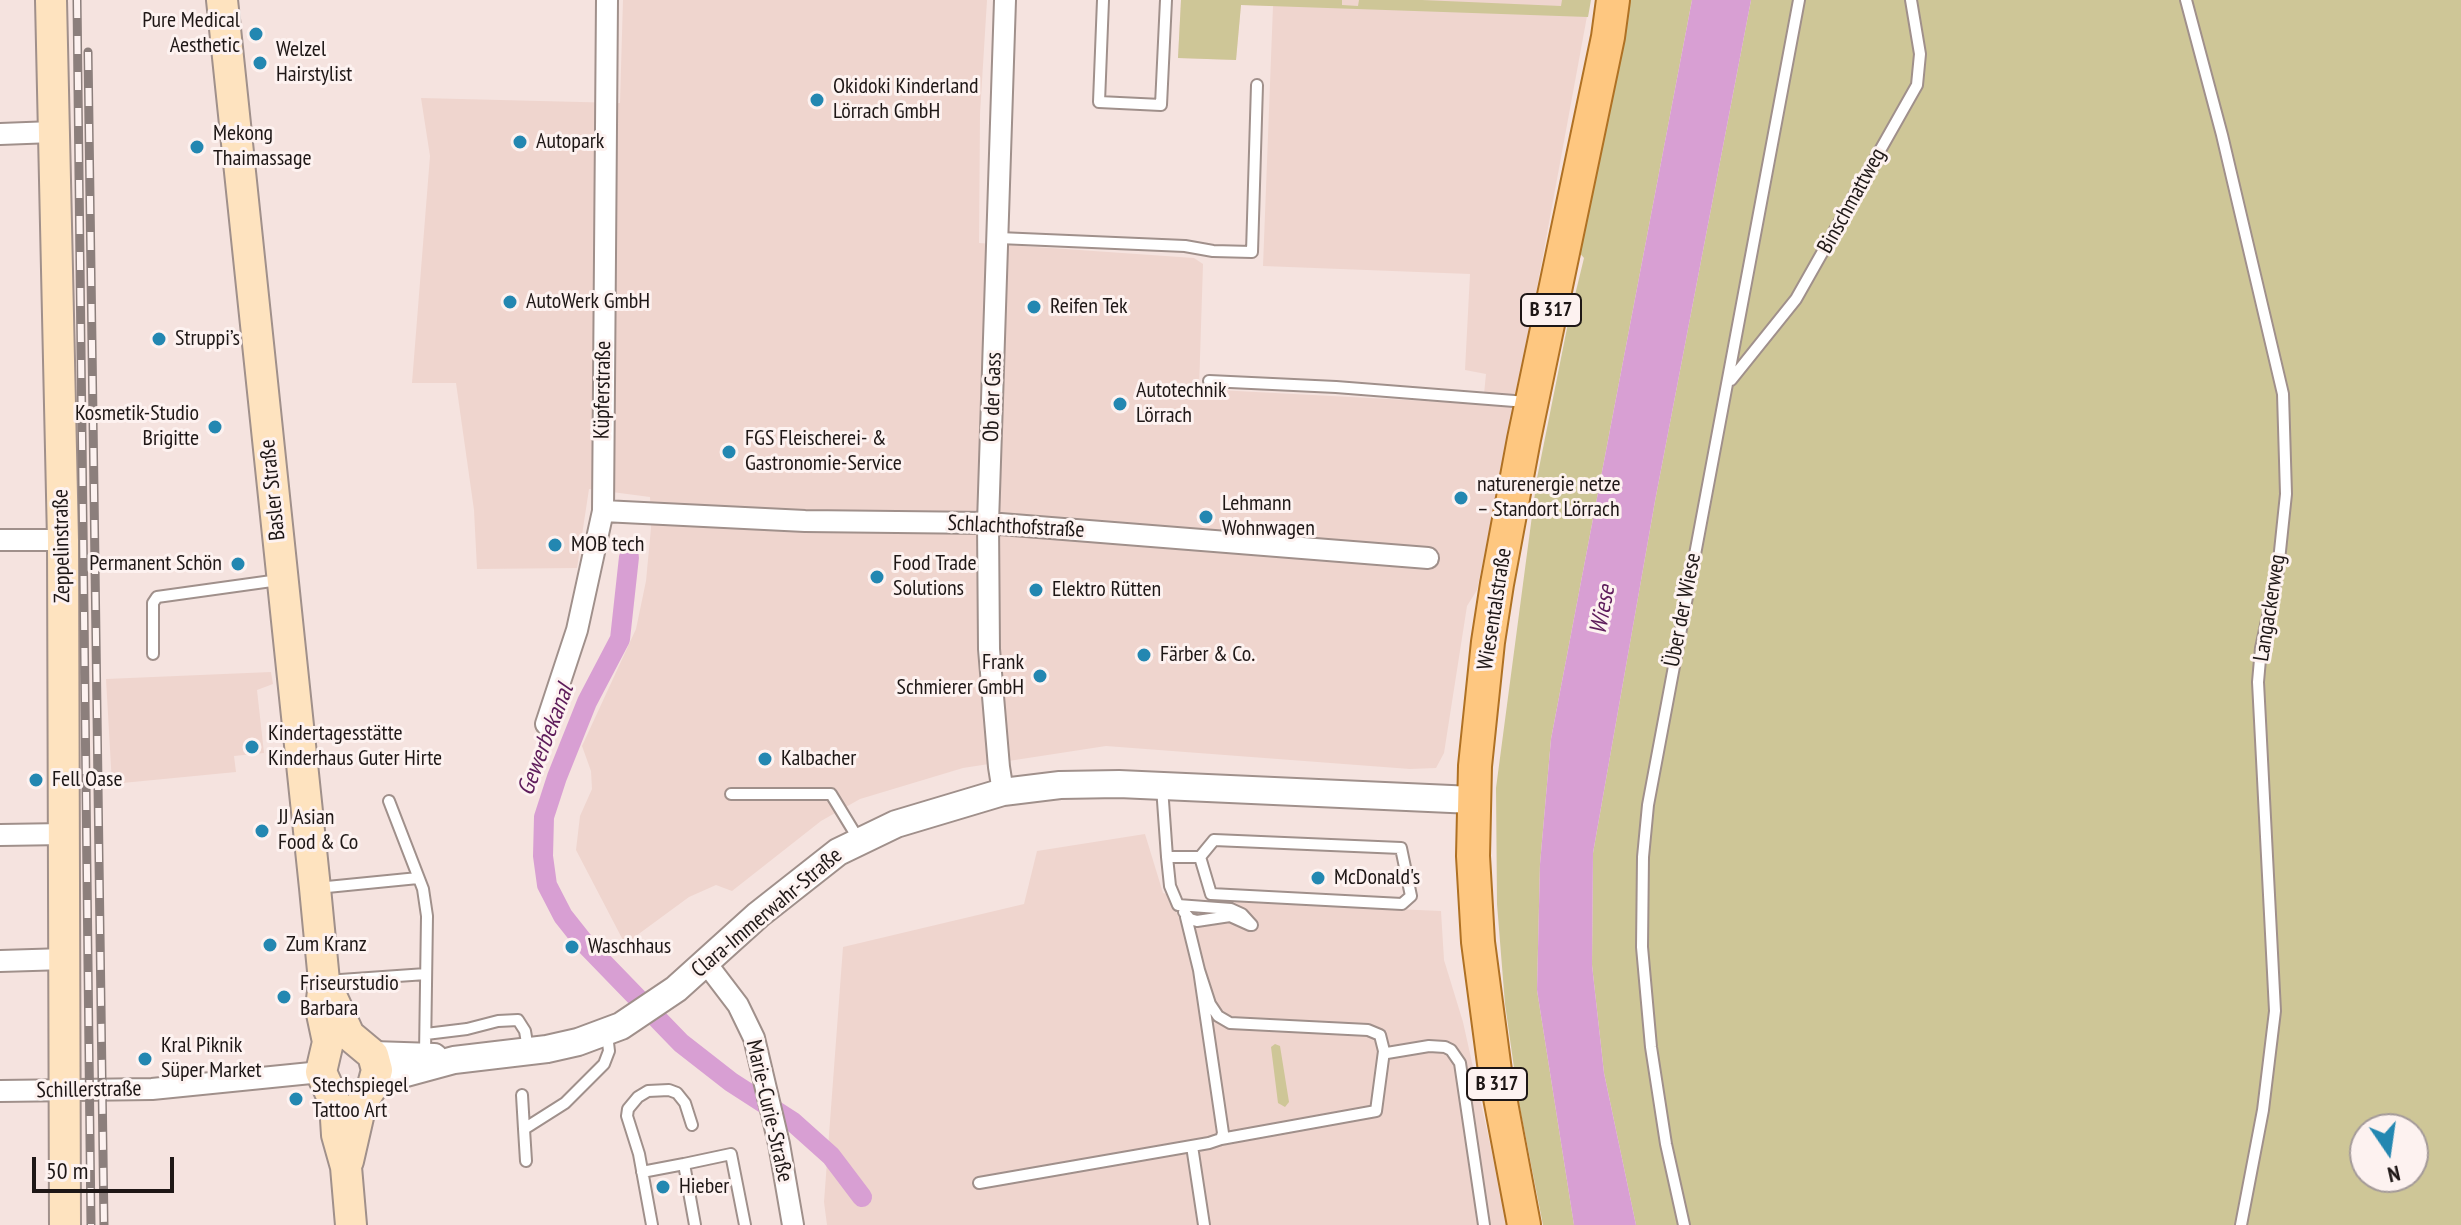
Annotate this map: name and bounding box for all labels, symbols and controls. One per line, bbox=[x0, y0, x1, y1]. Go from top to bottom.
place label: Pure Medical Aesthetic bbox=[142, 8, 240, 60]
marker: Pure Medical Aesthetic bbox=[247, 25, 265, 43]
place label: Welzel Hairstylist bbox=[276, 37, 352, 88]
marker: Welzel Hairstylist bbox=[251, 54, 269, 72]
place label: Okidoki Kinderland Lörrach GmbH bbox=[833, 74, 978, 126]
marker: Okidoki Kinderland Lörrach GmbH bbox=[808, 91, 826, 109]
place label: Mekong Thaimassage bbox=[213, 121, 311, 172]
place label: Autopark bbox=[536, 129, 604, 155]
marker: Autopark bbox=[511, 133, 529, 151]
marker: Mekong Thaimassage bbox=[188, 138, 206, 156]
street label: Binschmattweg bbox=[1812, 144, 1892, 258]
place label: AutoWerk GmbH bbox=[526, 289, 650, 315]
marker: AutoWerk GmbH bbox=[501, 293, 519, 311]
place label: Reifen Tek bbox=[1050, 294, 1128, 320]
road number: B 317 bbox=[1521, 294, 1581, 326]
marker: Reifen Tek bbox=[1025, 298, 1043, 316]
place label: Struppi’s bbox=[175, 326, 240, 352]
marker: Struppi’s bbox=[150, 330, 168, 348]
street label: Küpferstraße bbox=[589, 341, 617, 439]
street label: Ob der Gass bbox=[978, 352, 1008, 442]
place label: Autotechnik Lörrach bbox=[1136, 378, 1227, 430]
marker: Autotechnik Lörrach bbox=[1111, 395, 1129, 413]
place label: Kosmetik-Studio Brigitte bbox=[75, 401, 199, 452]
marker: Kosmetik-Studio Brigitte bbox=[206, 418, 224, 436]
place label: FGS Fleischerei- & Gastronomie-Service bbox=[745, 426, 902, 478]
street label: Basler Straße bbox=[255, 438, 291, 542]
marker: FGS Fleischerei- & Gastronomie-Service bbox=[720, 443, 738, 461]
place label: naturenergie netze – Standort Lörrach bbox=[1477, 472, 1621, 524]
street label: Zeppelinstraße bbox=[48, 489, 76, 603]
marker: naturenergie netze – Standort Lörrach bbox=[1452, 489, 1470, 507]
place label: Lehmann Wohnwagen bbox=[1222, 491, 1315, 542]
marker: Lehmann Wohnwagen bbox=[1197, 508, 1215, 526]
street label: Schlachthofstraße bbox=[947, 510, 1085, 544]
place label: MOB tech bbox=[571, 532, 644, 558]
marker: MOB tech bbox=[546, 536, 564, 554]
street label: Wiesentalstraße bbox=[1472, 546, 1518, 672]
place label: Permanent Schön bbox=[89, 551, 222, 577]
place label: Food Trade Solutions bbox=[893, 551, 977, 602]
street label: Über der Wiese bbox=[1659, 551, 1707, 669]
street label: Langackerweg bbox=[2249, 553, 2291, 663]
marker: Permanent Schön bbox=[229, 555, 247, 573]
marker: Food Trade Solutions bbox=[868, 568, 886, 586]
place label: Elektro Rütten bbox=[1052, 577, 1161, 603]
marker: Elektro Rütten bbox=[1027, 581, 1045, 599]
water label: Wiese bbox=[1584, 583, 1622, 637]
place label: Färber & Co. bbox=[1160, 642, 1255, 668]
marker: Färber & Co. bbox=[1135, 646, 1153, 664]
place label: Frank Schmierer GmbH bbox=[897, 650, 1024, 702]
marker: Frank Schmierer GmbH bbox=[1031, 667, 1049, 685]
water label: Gewerbekanal bbox=[512, 680, 580, 800]
place label: Kindertagesstätte Kinderhaus Guter Hirte bbox=[268, 721, 442, 772]
marker: Kindertagesstätte Kinderhaus Guter Hirte bbox=[243, 738, 261, 756]
place label: Kalbacher bbox=[781, 746, 856, 772]
marker: Kalbacher bbox=[756, 750, 774, 768]
place label: Fell Oase bbox=[52, 767, 122, 793]
marker: Fell Oase bbox=[27, 771, 45, 789]
place label: JJ Asian Food & Co bbox=[278, 805, 358, 856]
marker: JJ Asian Food & Co bbox=[253, 822, 271, 840]
street label: Clara-Immerwahr-Straße bbox=[686, 842, 848, 984]
place label: McDonald's bbox=[1334, 865, 1420, 891]
marker: McDonald's bbox=[1309, 869, 1327, 887]
place label: Zum Kranz bbox=[286, 932, 367, 958]
place label: Waschhaus bbox=[588, 934, 671, 960]
marker: Zum Kranz bbox=[261, 936, 279, 954]
marker: Waschhaus bbox=[563, 938, 581, 956]
place label: Friseurstudio Barbara bbox=[300, 971, 399, 1022]
marker: Friseurstudio Barbara bbox=[275, 988, 293, 1006]
place label: Kral Piknik Süper Market bbox=[161, 1033, 262, 1084]
street label: Marie-Curie-Straße bbox=[740, 1037, 798, 1185]
marker: Kral Piknik Süper Market bbox=[136, 1050, 154, 1068]
road number: B 317 bbox=[1467, 1068, 1527, 1100]
place label: Stechspiegel Tattoo Art bbox=[312, 1073, 408, 1124]
street label: Schillerstraße bbox=[36, 1076, 142, 1104]
marker: Stechspiegel Tattoo Art bbox=[287, 1090, 305, 1108]
north arrow bbox=[2349, 1113, 2429, 1193]
scale bar bbox=[36, 1141, 178, 1191]
text: 50 m bbox=[46, 1155, 88, 1186]
text: N bbox=[2385, 1159, 2403, 1189]
place label: Hieber bbox=[679, 1174, 729, 1200]
marker: Hieber bbox=[654, 1178, 672, 1196]

